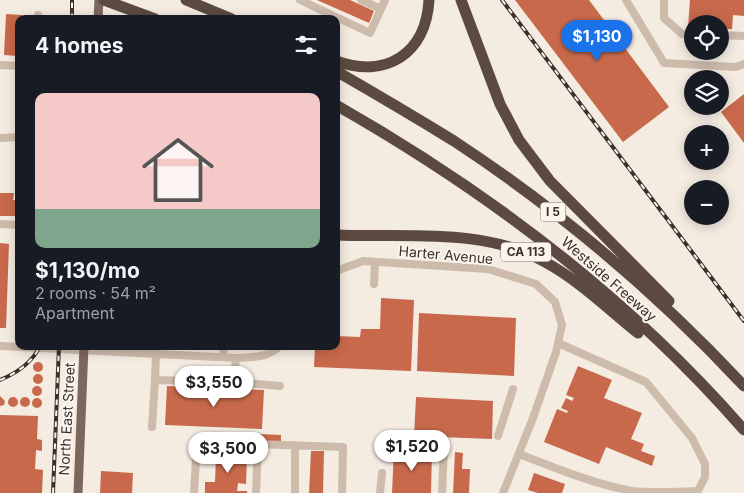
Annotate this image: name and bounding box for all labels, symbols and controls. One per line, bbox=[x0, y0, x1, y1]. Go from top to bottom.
map controls bbox=[684, 15, 729, 225]
button: locate bbox=[684, 15, 729, 60]
pin: $1,130 bbox=[556, 20, 638, 62]
text: $1,130 bbox=[572, 26, 622, 46]
icon: filters bbox=[292, 31, 320, 59]
text: 4 homes bbox=[35, 33, 124, 58]
button: layers bbox=[684, 70, 729, 115]
icon: home bbox=[133, 125, 223, 215]
button: + bbox=[684, 125, 729, 170]
button: − bbox=[684, 180, 729, 225]
road number: I 5 bbox=[540, 202, 566, 222]
street label: Westside Freeway bbox=[558, 233, 660, 325]
street label: Harter Avenue bbox=[398, 242, 494, 267]
road number: CA 113 bbox=[501, 242, 551, 262]
text: $1,130/mo bbox=[35, 258, 140, 283]
text: 2 rooms · 54 m² bbox=[35, 283, 156, 303]
text: Apartment bbox=[35, 303, 115, 323]
street label: North East Street bbox=[55, 362, 78, 476]
pin: $3,550 bbox=[173, 366, 255, 408]
text: $3,550 bbox=[186, 372, 242, 392]
pin: $1,520 bbox=[371, 430, 453, 472]
pin: $3,500 bbox=[187, 432, 269, 474]
text: $1,520 bbox=[385, 436, 439, 456]
text: $3,500 bbox=[199, 438, 257, 458]

